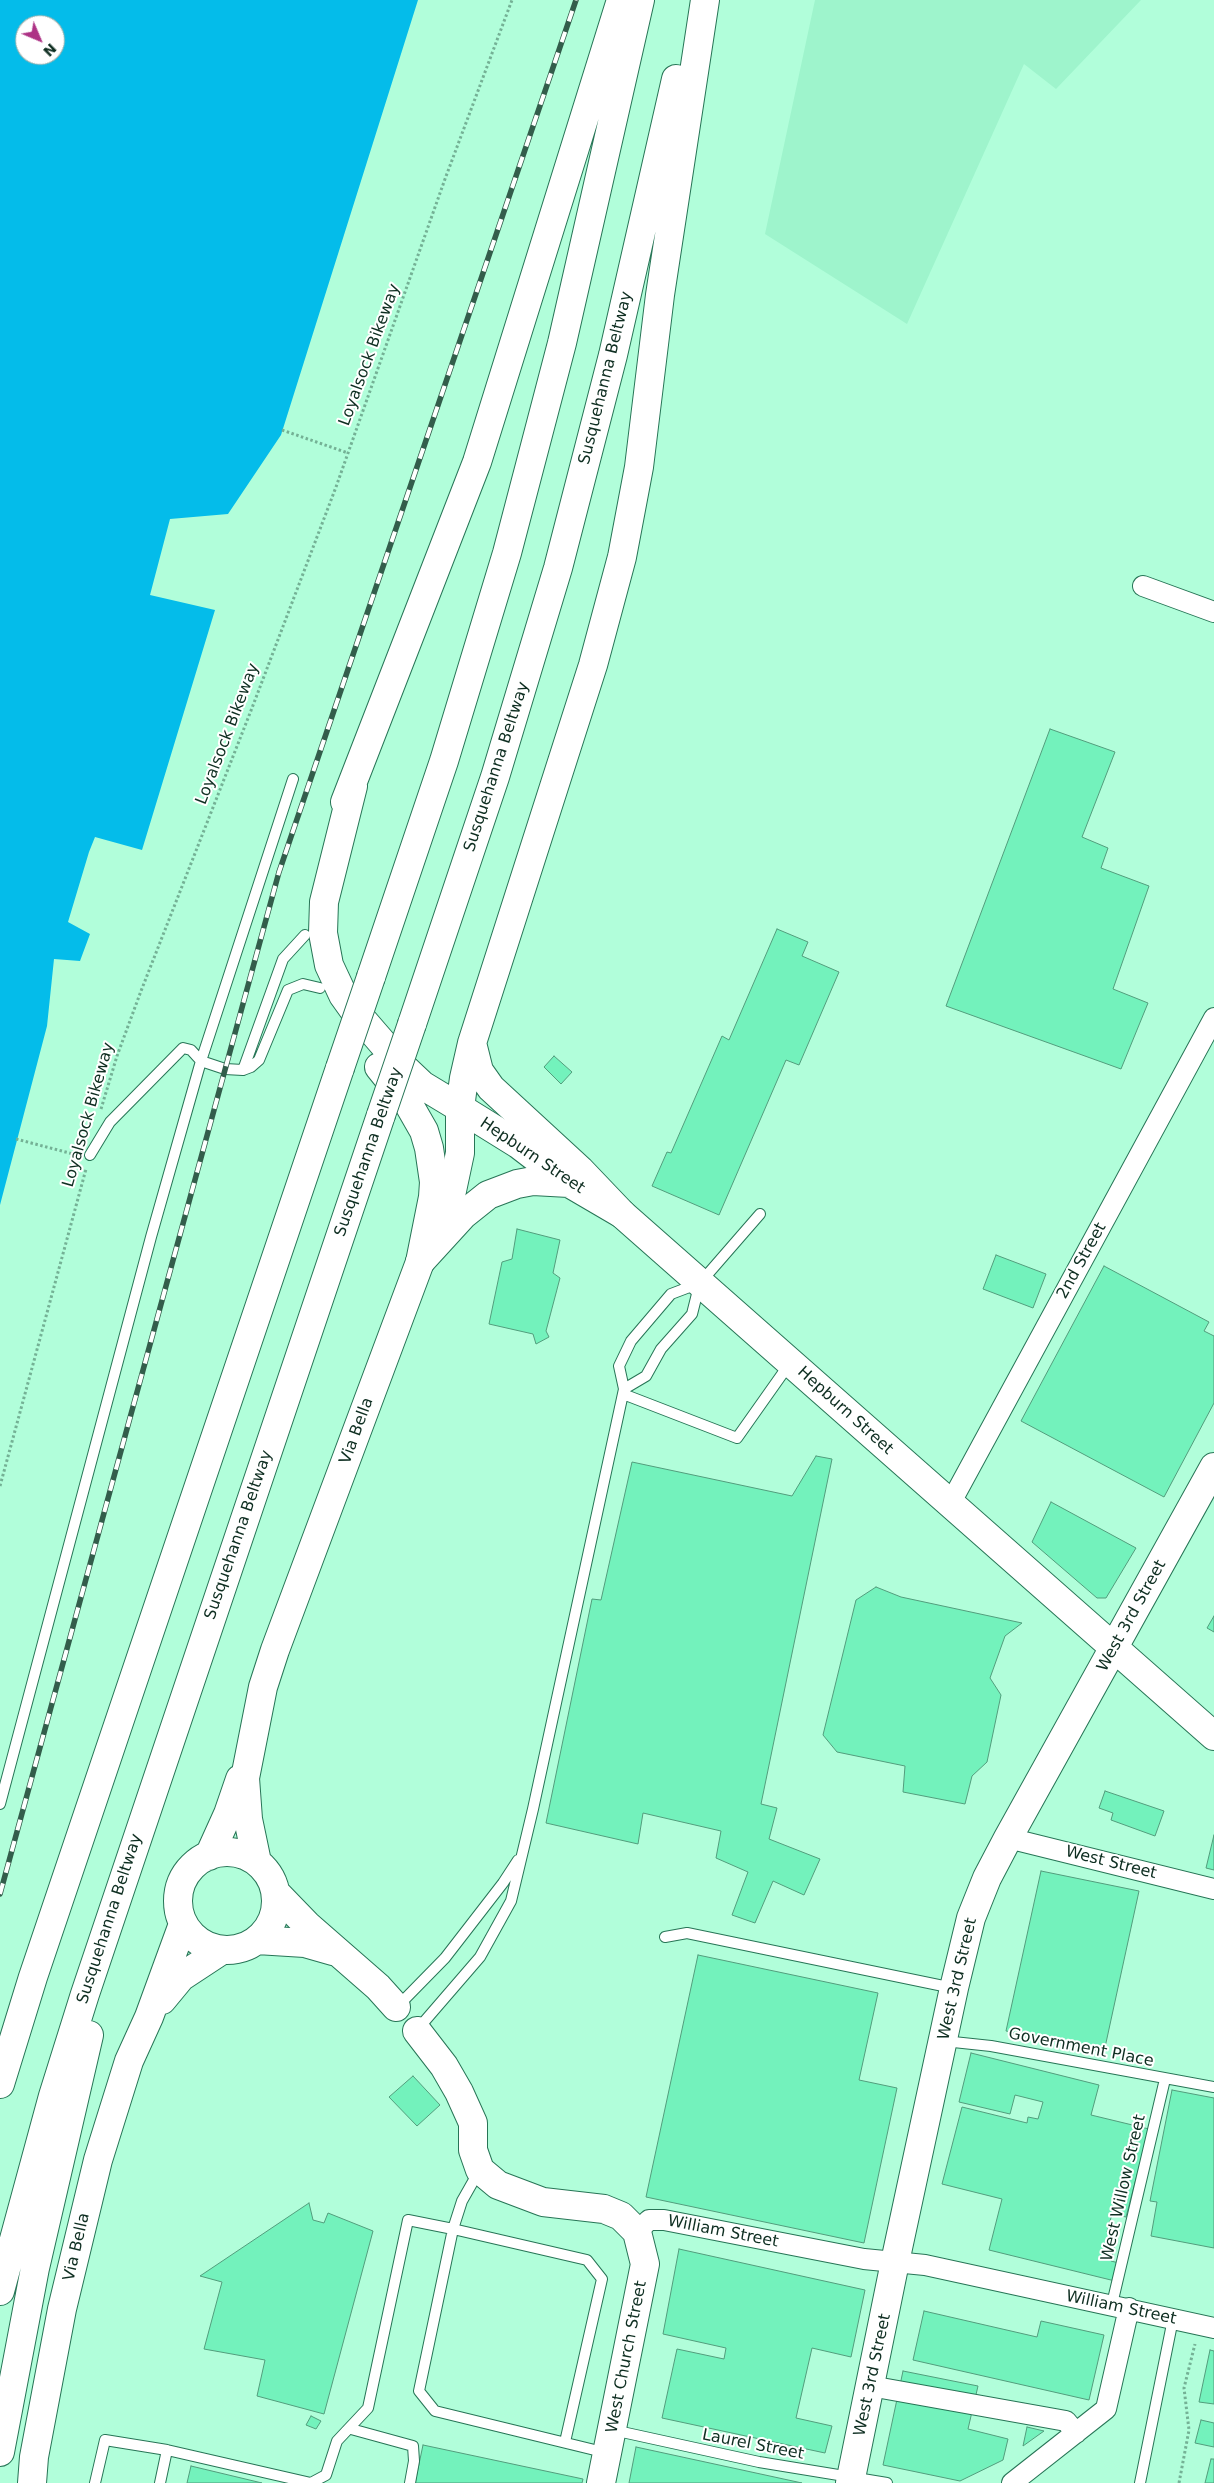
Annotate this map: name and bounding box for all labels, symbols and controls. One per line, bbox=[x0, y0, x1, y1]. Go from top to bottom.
north arrow bbox=[15, 15, 65, 65]
text: N bbox=[40, 40, 60, 60]
street label: Loyalsock Bikeway bbox=[335, 281, 405, 429]
street label: Susquehanna Beltway bbox=[575, 289, 637, 467]
street label: Loyalsock Bikeway bbox=[192, 661, 264, 807]
street label: Susquehanna Beltway bbox=[460, 679, 534, 855]
street label: Loyalsock Bikeway bbox=[59, 1040, 119, 1190]
street label: Susquehanna Beltway bbox=[331, 1065, 407, 1239]
street label: Hepburn Street bbox=[476, 1114, 588, 1198]
street label: 2nd Street bbox=[1053, 1220, 1111, 1302]
street label: Hepburn Street bbox=[793, 1363, 897, 1459]
street label: Via Bella bbox=[336, 1395, 378, 1467]
street label: Susquehanna Beltway bbox=[201, 1448, 277, 1622]
street label: West 3rd Street bbox=[1093, 1557, 1171, 1675]
street label: Susquehanna Beltway bbox=[73, 1831, 147, 2007]
street label: West Street bbox=[1064, 1842, 1158, 1884]
street label: West 3rd Street bbox=[935, 1916, 981, 2042]
street label: Government Place bbox=[1007, 2025, 1155, 2071]
street label: West Willow Street bbox=[1098, 2113, 1150, 2263]
street label: Via Bella bbox=[60, 2211, 94, 2283]
street label: William Street bbox=[666, 2212, 780, 2252]
street label: West Church Street bbox=[603, 2279, 651, 2435]
street label: William Street bbox=[1064, 2287, 1178, 2329]
street label: West 3rd Street bbox=[851, 2312, 895, 2438]
street label: Laurel Street bbox=[701, 2426, 805, 2464]

